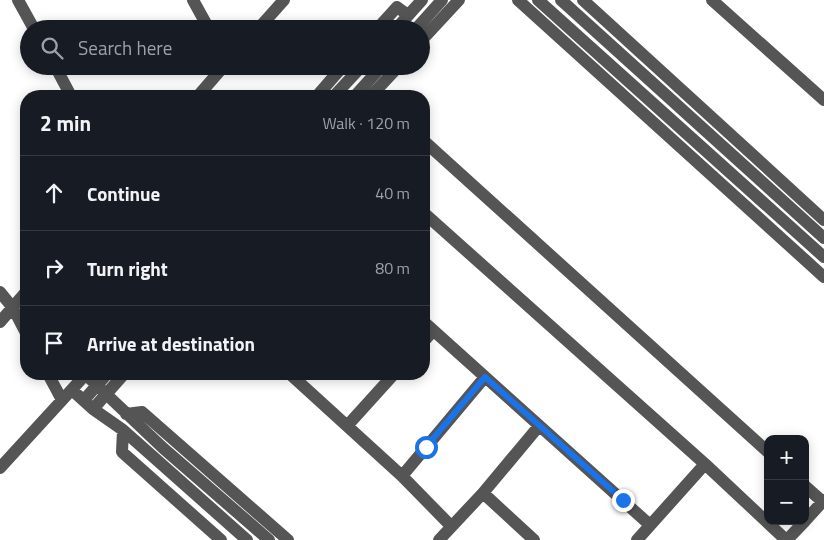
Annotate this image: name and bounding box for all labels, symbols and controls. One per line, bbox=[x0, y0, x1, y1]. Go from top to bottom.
search box bbox=[20, 20, 430, 75]
text: Search here bbox=[78, 33, 172, 62]
icon: search bbox=[38, 34, 66, 62]
text: 2 min bbox=[40, 107, 91, 139]
text: Walk · 120 m bbox=[322, 111, 410, 135]
icon: ahead bbox=[40, 179, 68, 207]
text: Continue bbox=[87, 179, 160, 208]
text: 40 m bbox=[375, 181, 410, 205]
icon: right bbox=[40, 254, 68, 282]
text: Turn right bbox=[87, 254, 168, 283]
text: 80 m bbox=[375, 256, 410, 280]
icon: arrive bbox=[40, 329, 68, 357]
text: Arrive at destination bbox=[87, 329, 255, 358]
map controls bbox=[764, 435, 809, 525]
button: + bbox=[764, 435, 809, 480]
route start bbox=[415, 436, 438, 459]
button: − bbox=[764, 480, 809, 525]
route end bbox=[612, 489, 635, 512]

